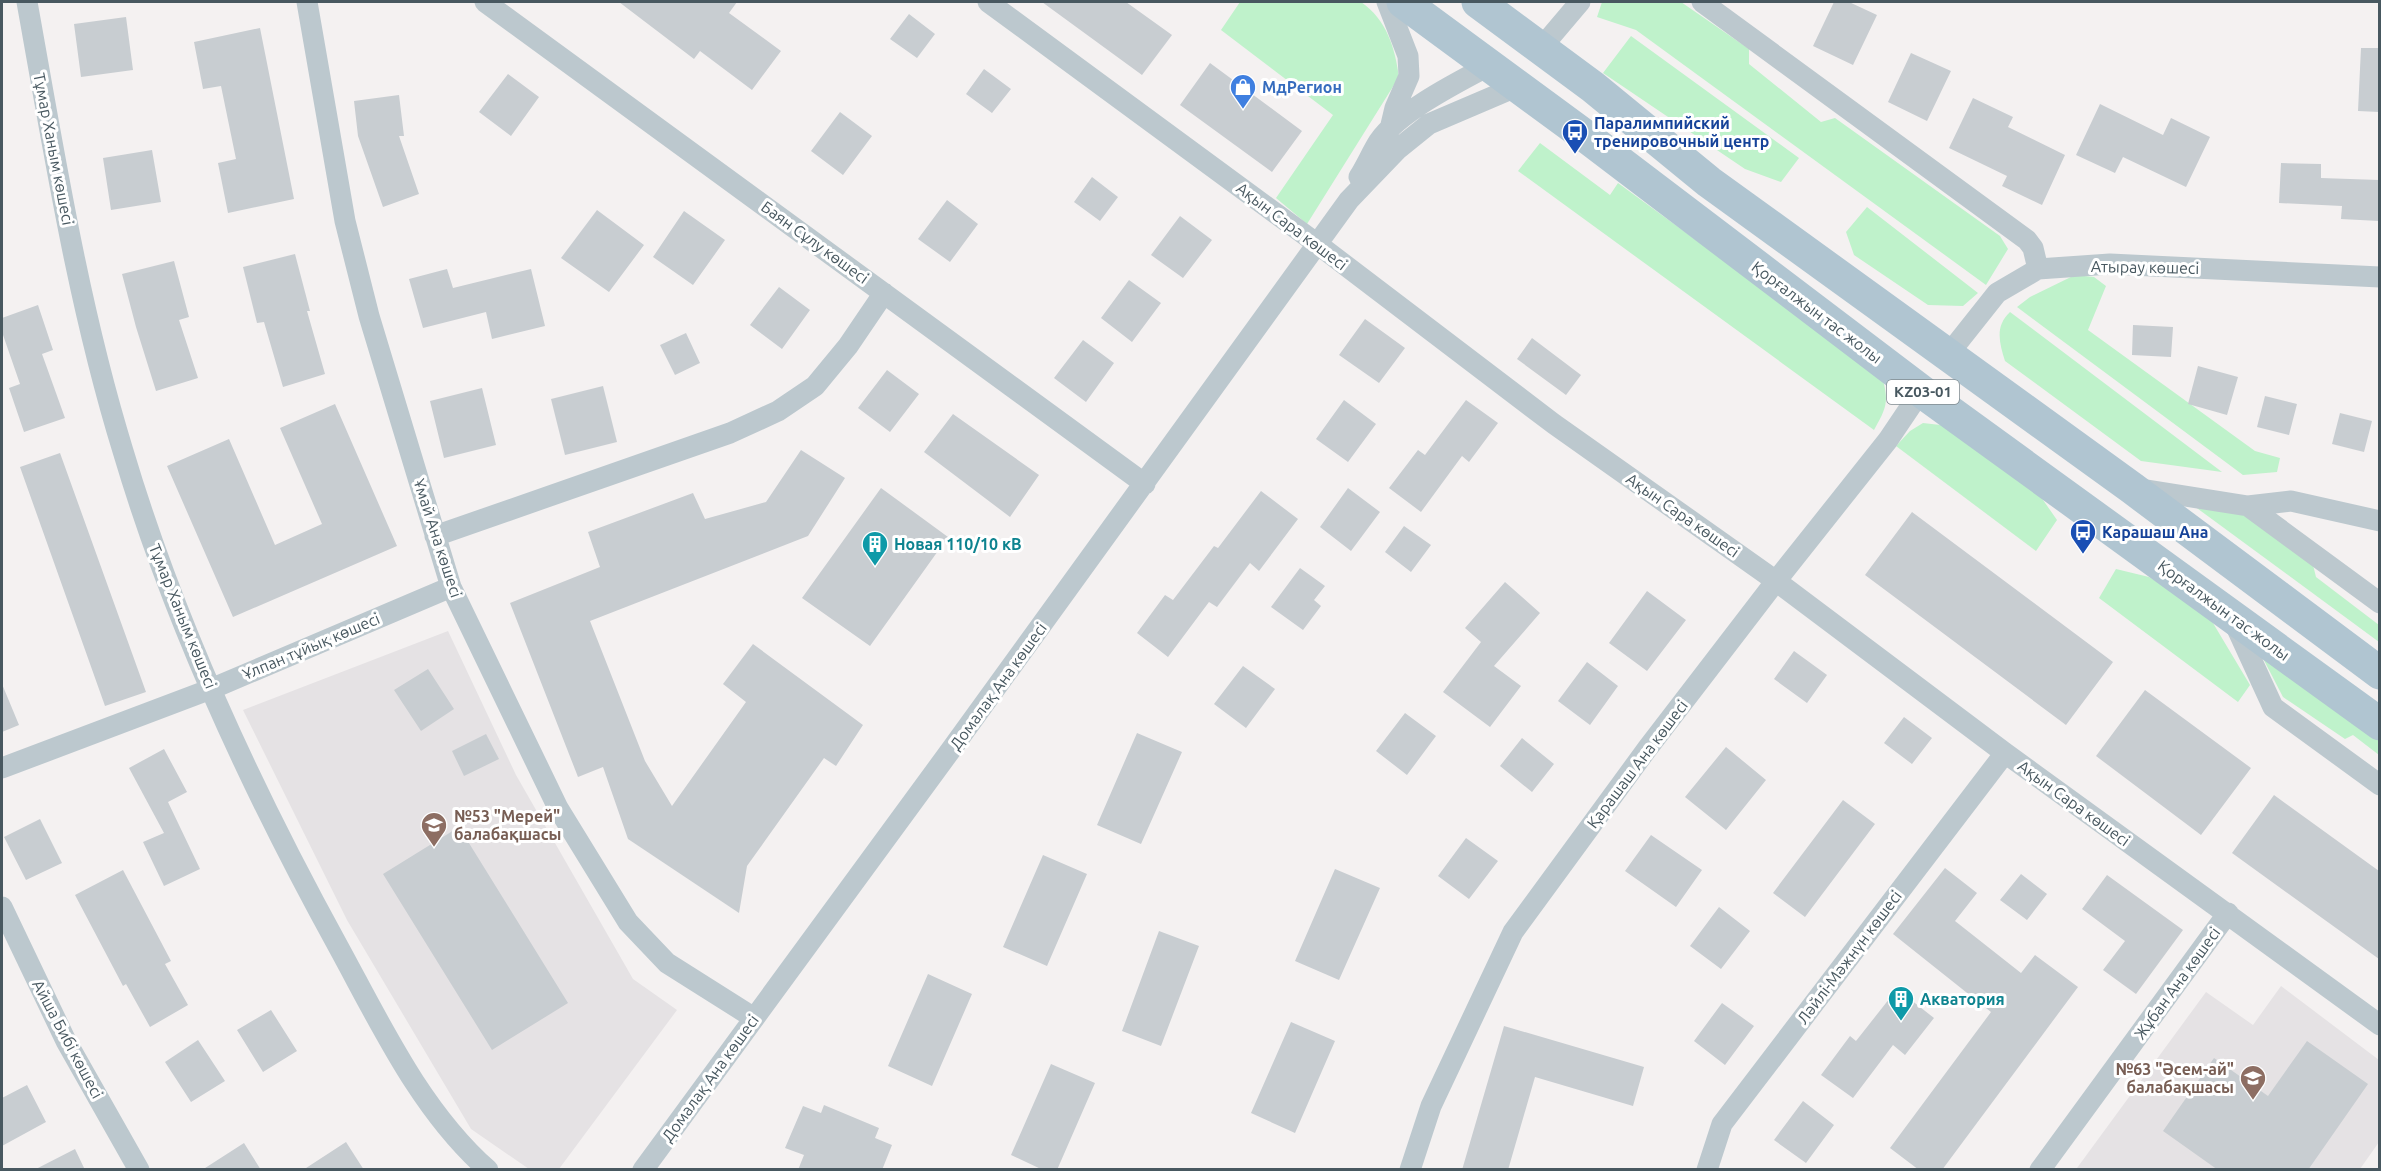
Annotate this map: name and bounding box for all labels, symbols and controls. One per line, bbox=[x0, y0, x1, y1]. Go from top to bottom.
street label: Тұмар Ханым көшесі bbox=[30, 71, 78, 227]
shop icon: МдРегион bbox=[1228, 72, 1258, 110]
place label: МдРегион bbox=[1262, 78, 1342, 96]
place label: Паралимпийский тренировочный центр bbox=[1594, 114, 1769, 150]
bus stop icon: Паралимпийский тренировочный центр bbox=[1560, 117, 1590, 155]
street label: Ақын Сара көшесі bbox=[1233, 179, 1351, 273]
street label: Баян Сұлу көшесі bbox=[758, 197, 872, 287]
street label: Қорғалжын тас жолы bbox=[1748, 257, 1886, 367]
street label: Атырау көшесі bbox=[2091, 257, 2199, 277]
road number: KZ03-01 bbox=[1887, 380, 1959, 404]
street label: Ақын Сара көшесі bbox=[1623, 469, 1743, 561]
street label: Ұмай Ана көшесі bbox=[410, 476, 466, 600]
bus stop icon: Карашаш Ана bbox=[2068, 517, 2098, 555]
place label: Карашаш Ана bbox=[2102, 523, 2208, 541]
building icon: Новая 110/10 кВ bbox=[860, 529, 890, 567]
place label: Новая 110/10 кВ bbox=[894, 535, 1022, 553]
street label: Тұмар Ханым көшесі bbox=[146, 541, 220, 691]
street label: Қорғалжын тас жолы bbox=[2155, 556, 2293, 664]
street label: Ұлпан тұйық көшесі bbox=[240, 609, 382, 683]
street label: Домалақ Ана көшесі bbox=[946, 619, 1050, 753]
street label: Қарашаш Ана көшесі bbox=[1583, 696, 1691, 832]
street label: Ақын Сара көшесі bbox=[2015, 756, 2133, 850]
place label: №53 "Мерей" балабақшасы bbox=[454, 807, 561, 843]
school or university icon: №53 "Мерей" балабақшасы bbox=[419, 810, 449, 848]
street label: Ләйлі-Мәжнүн көшесі bbox=[1793, 887, 1905, 1027]
street label: Жұбан Ана көшесі bbox=[2130, 924, 2224, 1042]
street label: Айша Бибі көшесі bbox=[29, 977, 107, 1101]
building icon: Акватория bbox=[1886, 984, 1916, 1022]
place label: Акватория bbox=[1920, 990, 2005, 1008]
street label: Домалақ Ана көшесі bbox=[658, 1011, 762, 1145]
place label: №63 "Әсем-ай" балабақшасы bbox=[2115, 1060, 2234, 1096]
school or university icon: №63 "Әсем-ай" балабақшасы bbox=[2238, 1063, 2268, 1101]

